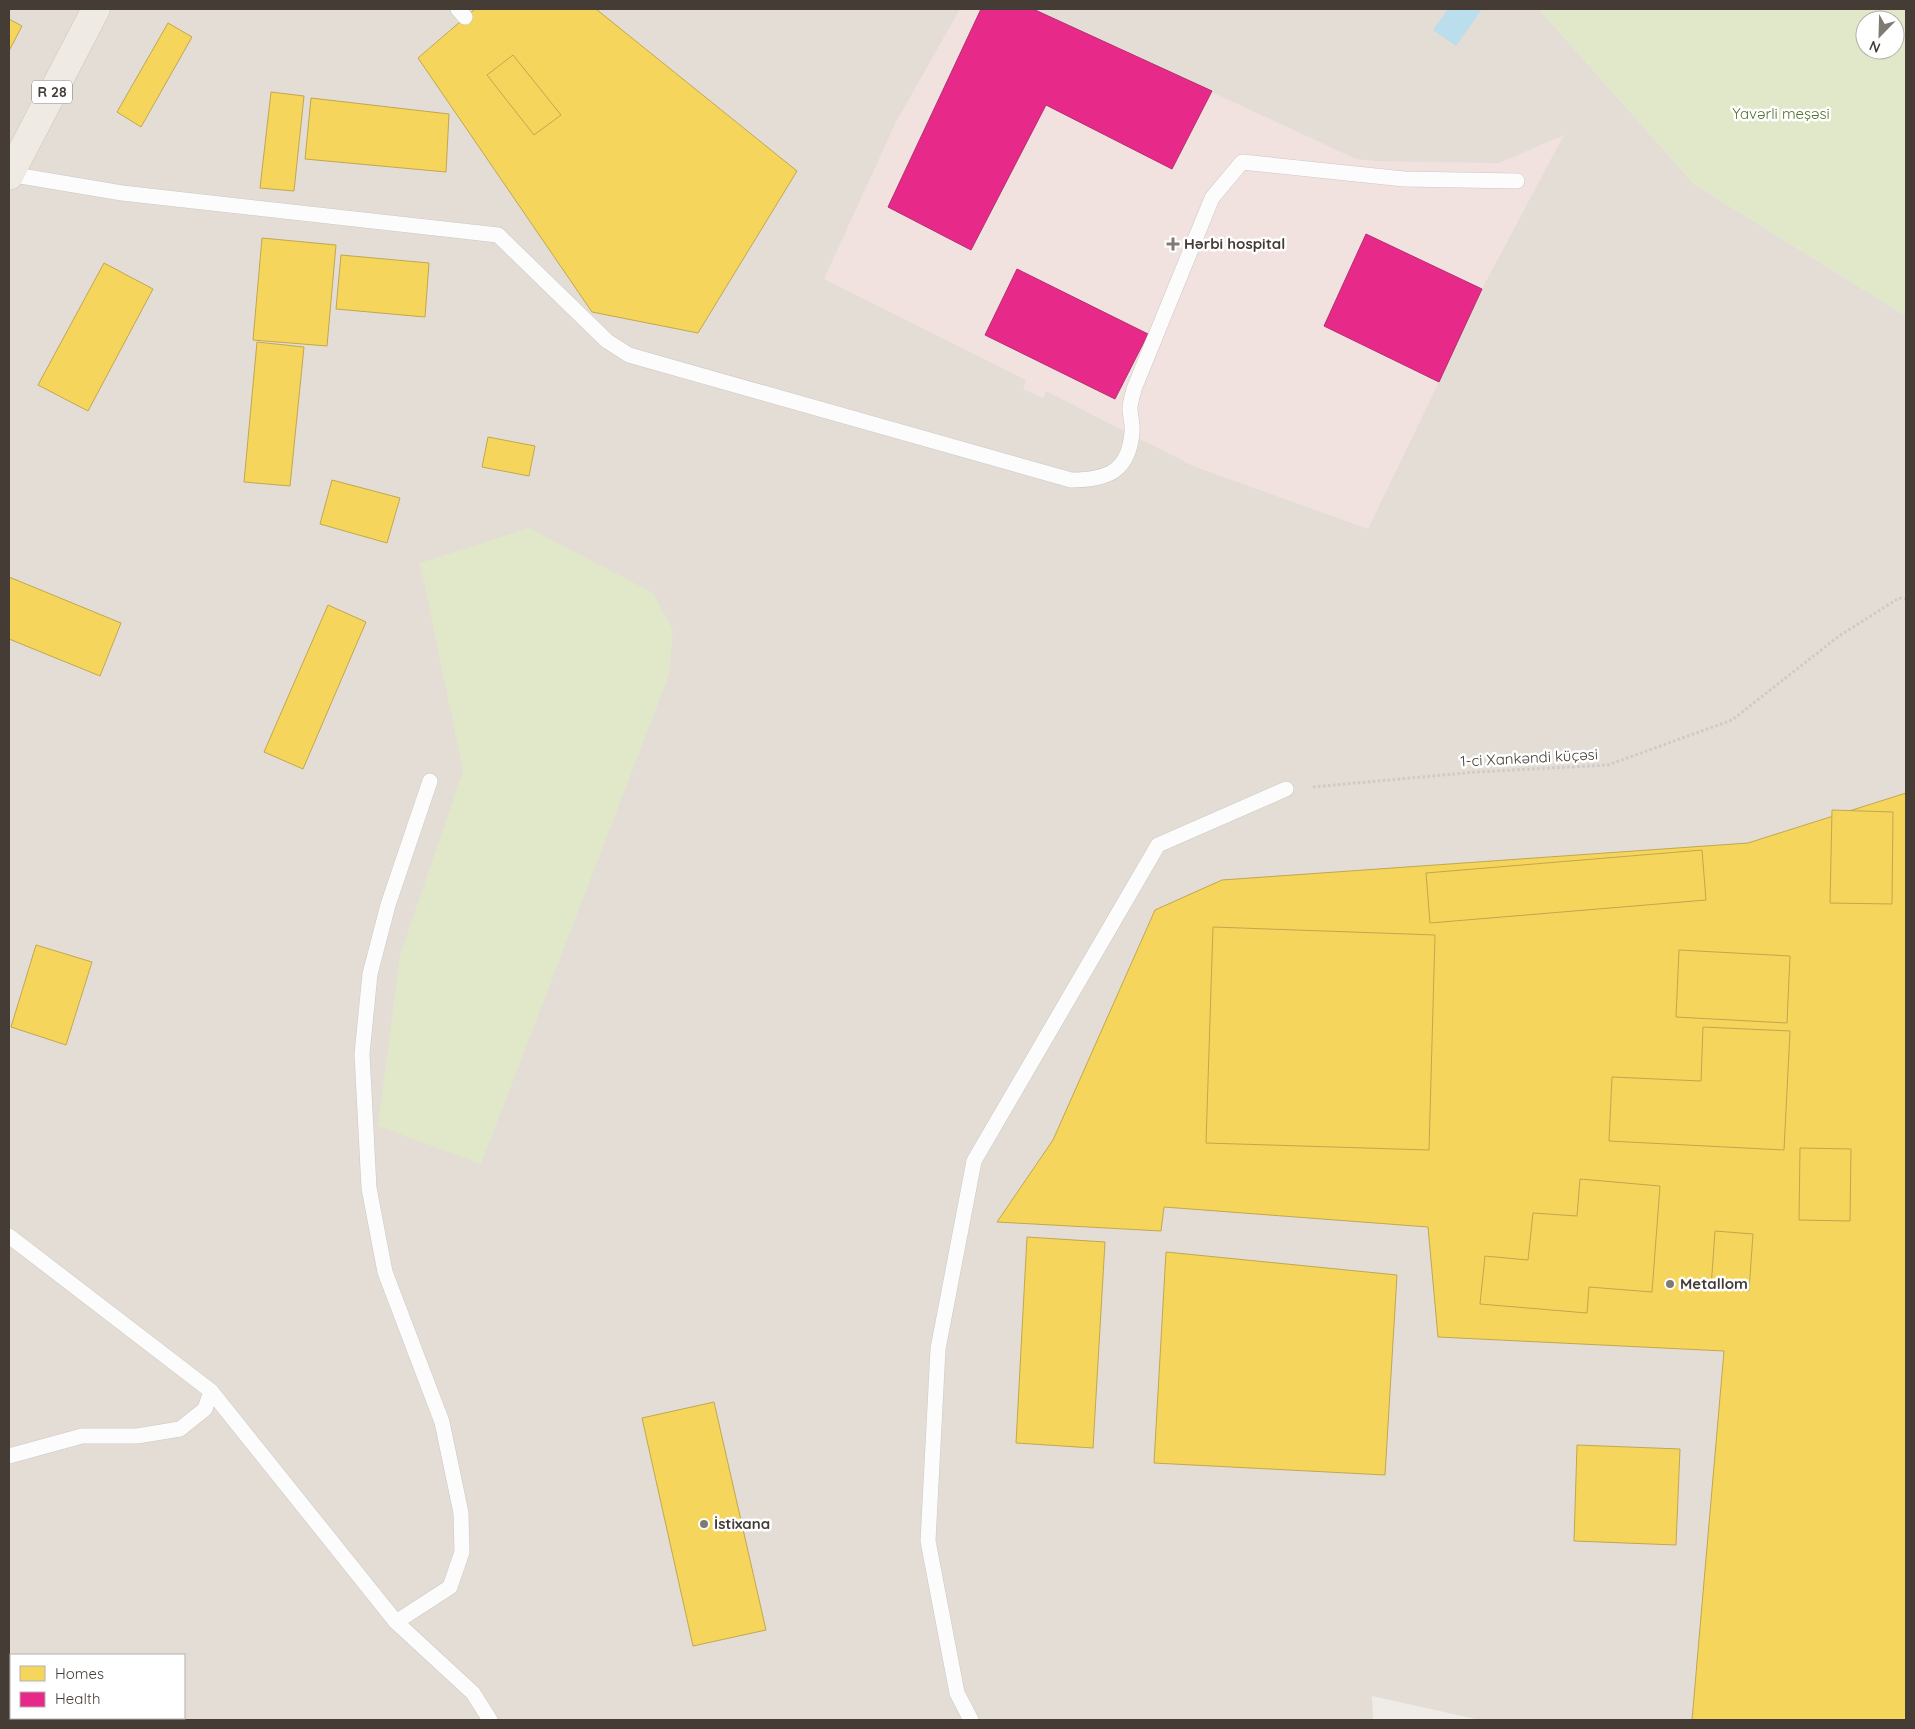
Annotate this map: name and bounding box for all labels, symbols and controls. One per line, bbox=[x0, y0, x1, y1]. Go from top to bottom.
north arrow bbox=[1855, 10, 1905, 60]
text: N bbox=[1867, 37, 1883, 57]
road number: R 28 bbox=[32, 80, 72, 104]
park label: Yavərli meşəsi bbox=[1732, 104, 1830, 123]
place label: Hərbi hospital bbox=[1184, 234, 1285, 253]
marker: Hərbi hospital bbox=[1166, 237, 1180, 251]
street label: 1-ci Xankəndi küçəsi bbox=[1460, 744, 1598, 771]
place label: Metallom bbox=[1680, 1274, 1748, 1293]
marker: Metallom bbox=[1664, 1278, 1676, 1290]
place label: İstixana bbox=[714, 1514, 770, 1533]
marker: İstixana bbox=[698, 1518, 710, 1530]
legend bbox=[10, 1654, 185, 1719]
text: Homes bbox=[55, 1664, 104, 1683]
text: Health bbox=[55, 1689, 100, 1708]

